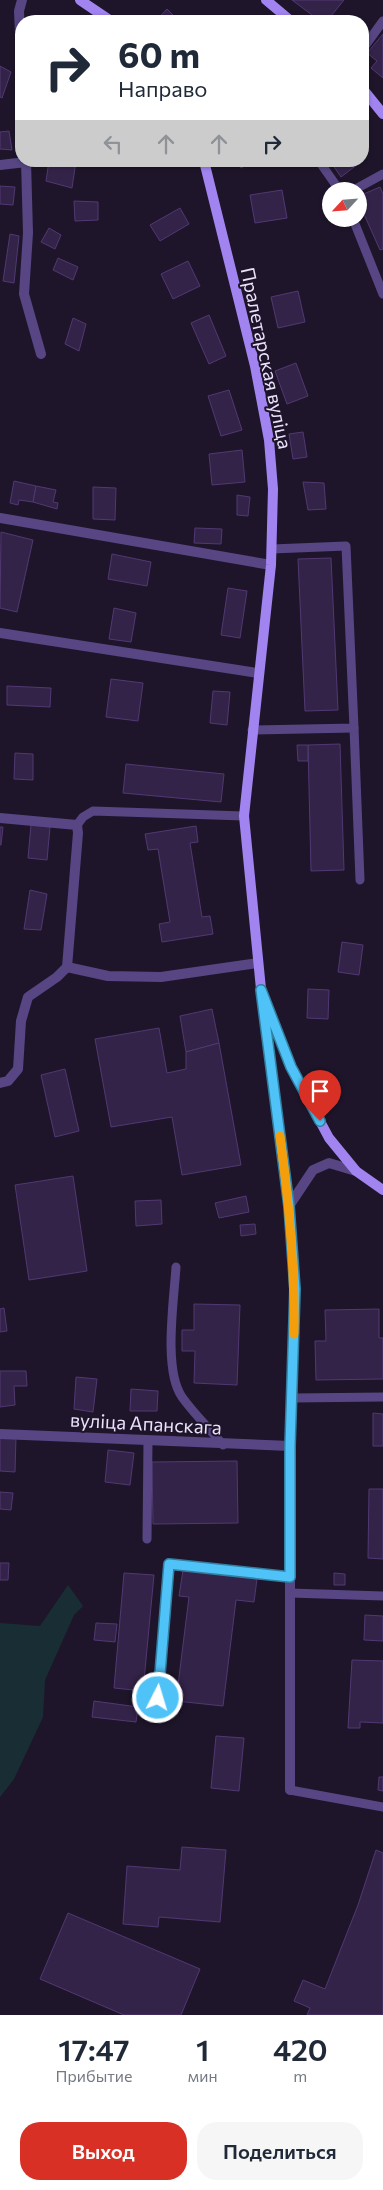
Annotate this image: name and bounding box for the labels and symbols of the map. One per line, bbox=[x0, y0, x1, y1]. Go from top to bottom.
north arrow bbox=[322, 182, 368, 228]
street label: Пралетарская вуліца bbox=[237, 265, 297, 451]
pin bbox=[299, 1070, 341, 1121]
street label: вуліца Апанскага bbox=[70, 1408, 222, 1438]
position arrow bbox=[131, 1671, 183, 1723]

